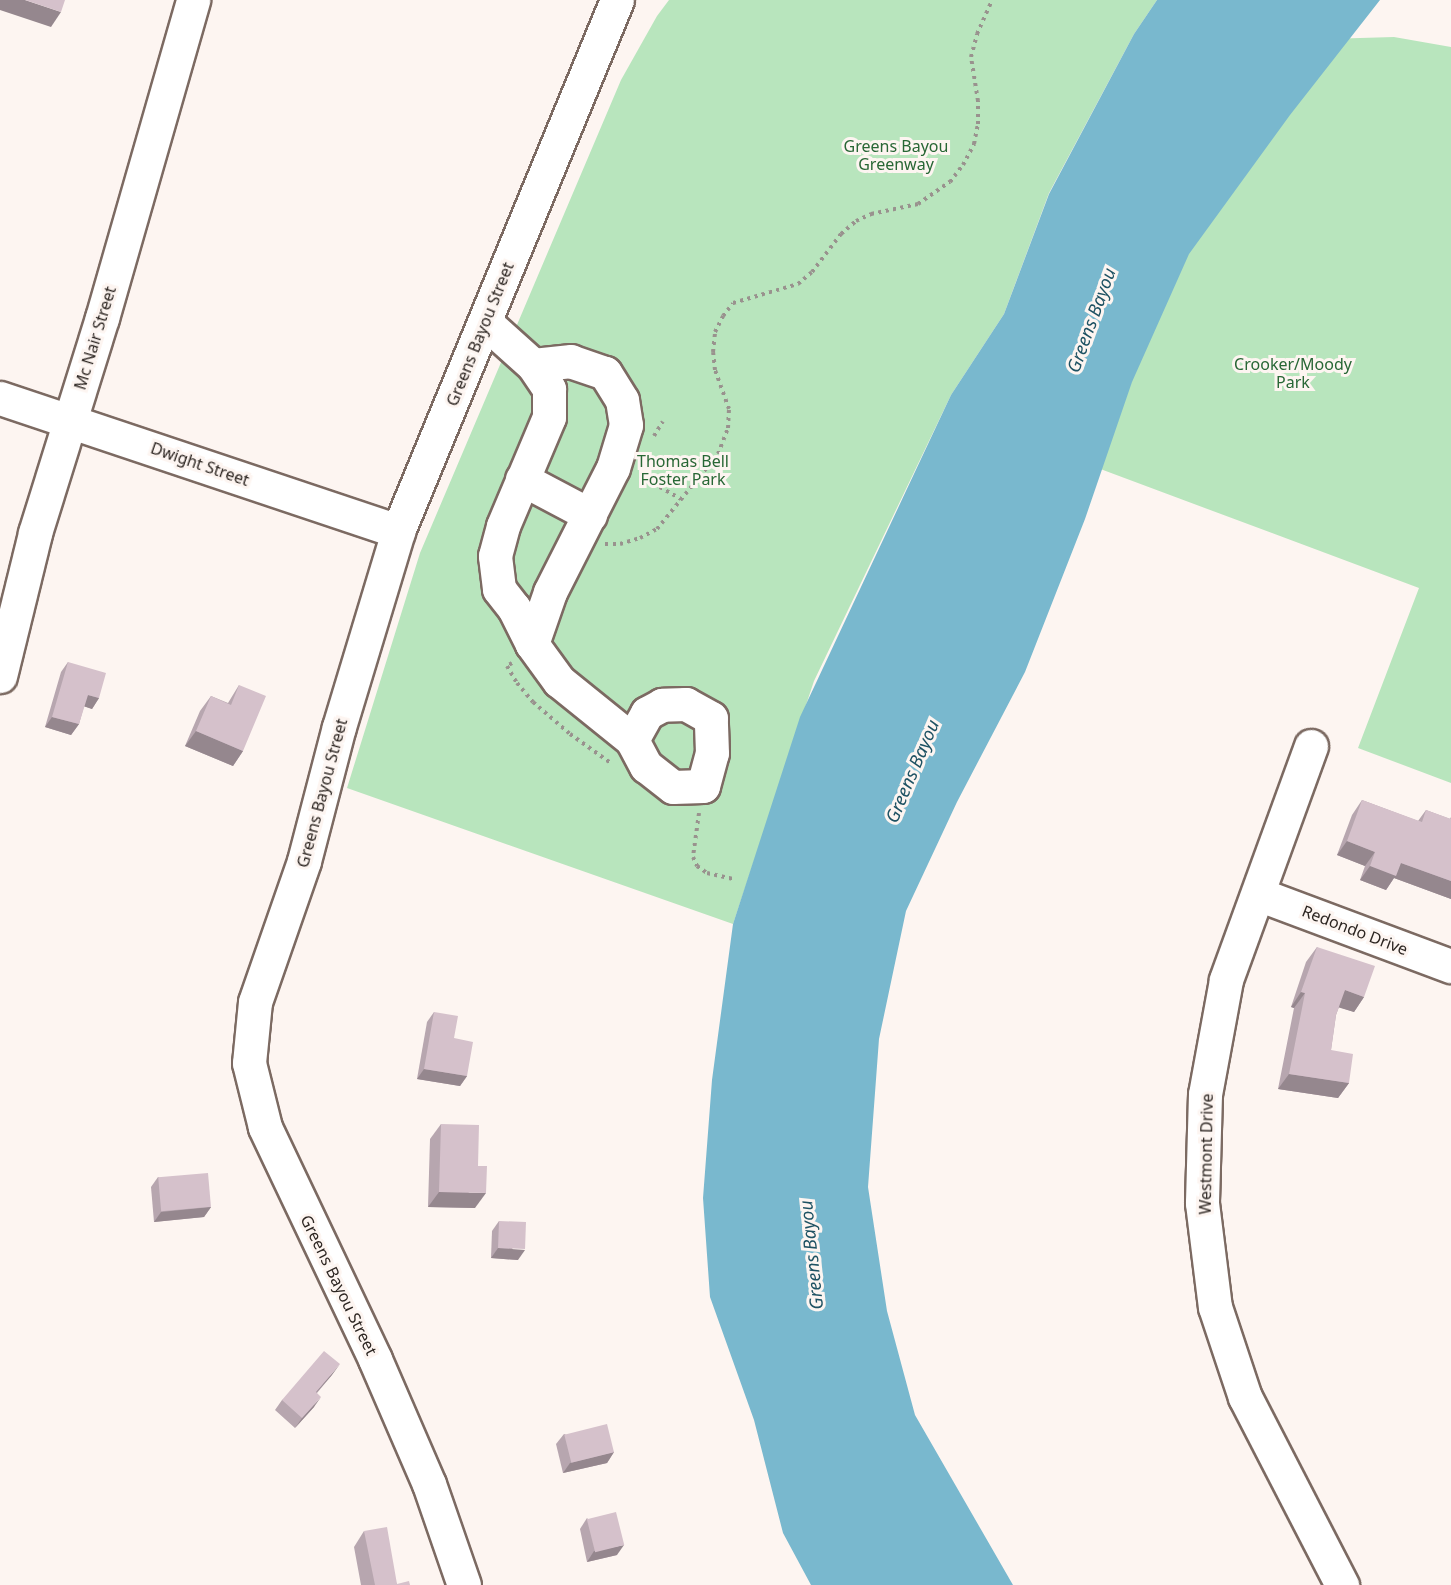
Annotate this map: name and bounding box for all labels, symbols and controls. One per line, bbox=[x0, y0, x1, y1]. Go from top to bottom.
park label: Greens Bayou Greenway bbox=[844, 136, 948, 174]
street label: Greens Bayou Street bbox=[442, 259, 518, 409]
water label: Greens Bayou bbox=[1062, 265, 1120, 375]
street label: Mc Nair Street bbox=[70, 284, 120, 392]
park label: Crooker/Moody Park bbox=[1234, 354, 1352, 392]
street label: Dwight Street bbox=[148, 438, 252, 490]
park label: Thomas Bell Foster Park bbox=[637, 451, 729, 489]
street label: Greens Bayou Street bbox=[293, 716, 351, 870]
water label: Greens Bayou bbox=[881, 716, 943, 826]
street label: Redondo Drive bbox=[1299, 901, 1411, 959]
street label: Westmont Drive bbox=[1195, 1093, 1217, 1215]
water label: Greens Bayou bbox=[795, 1199, 827, 1311]
street label: Greens Bayou Street bbox=[297, 1212, 381, 1358]

